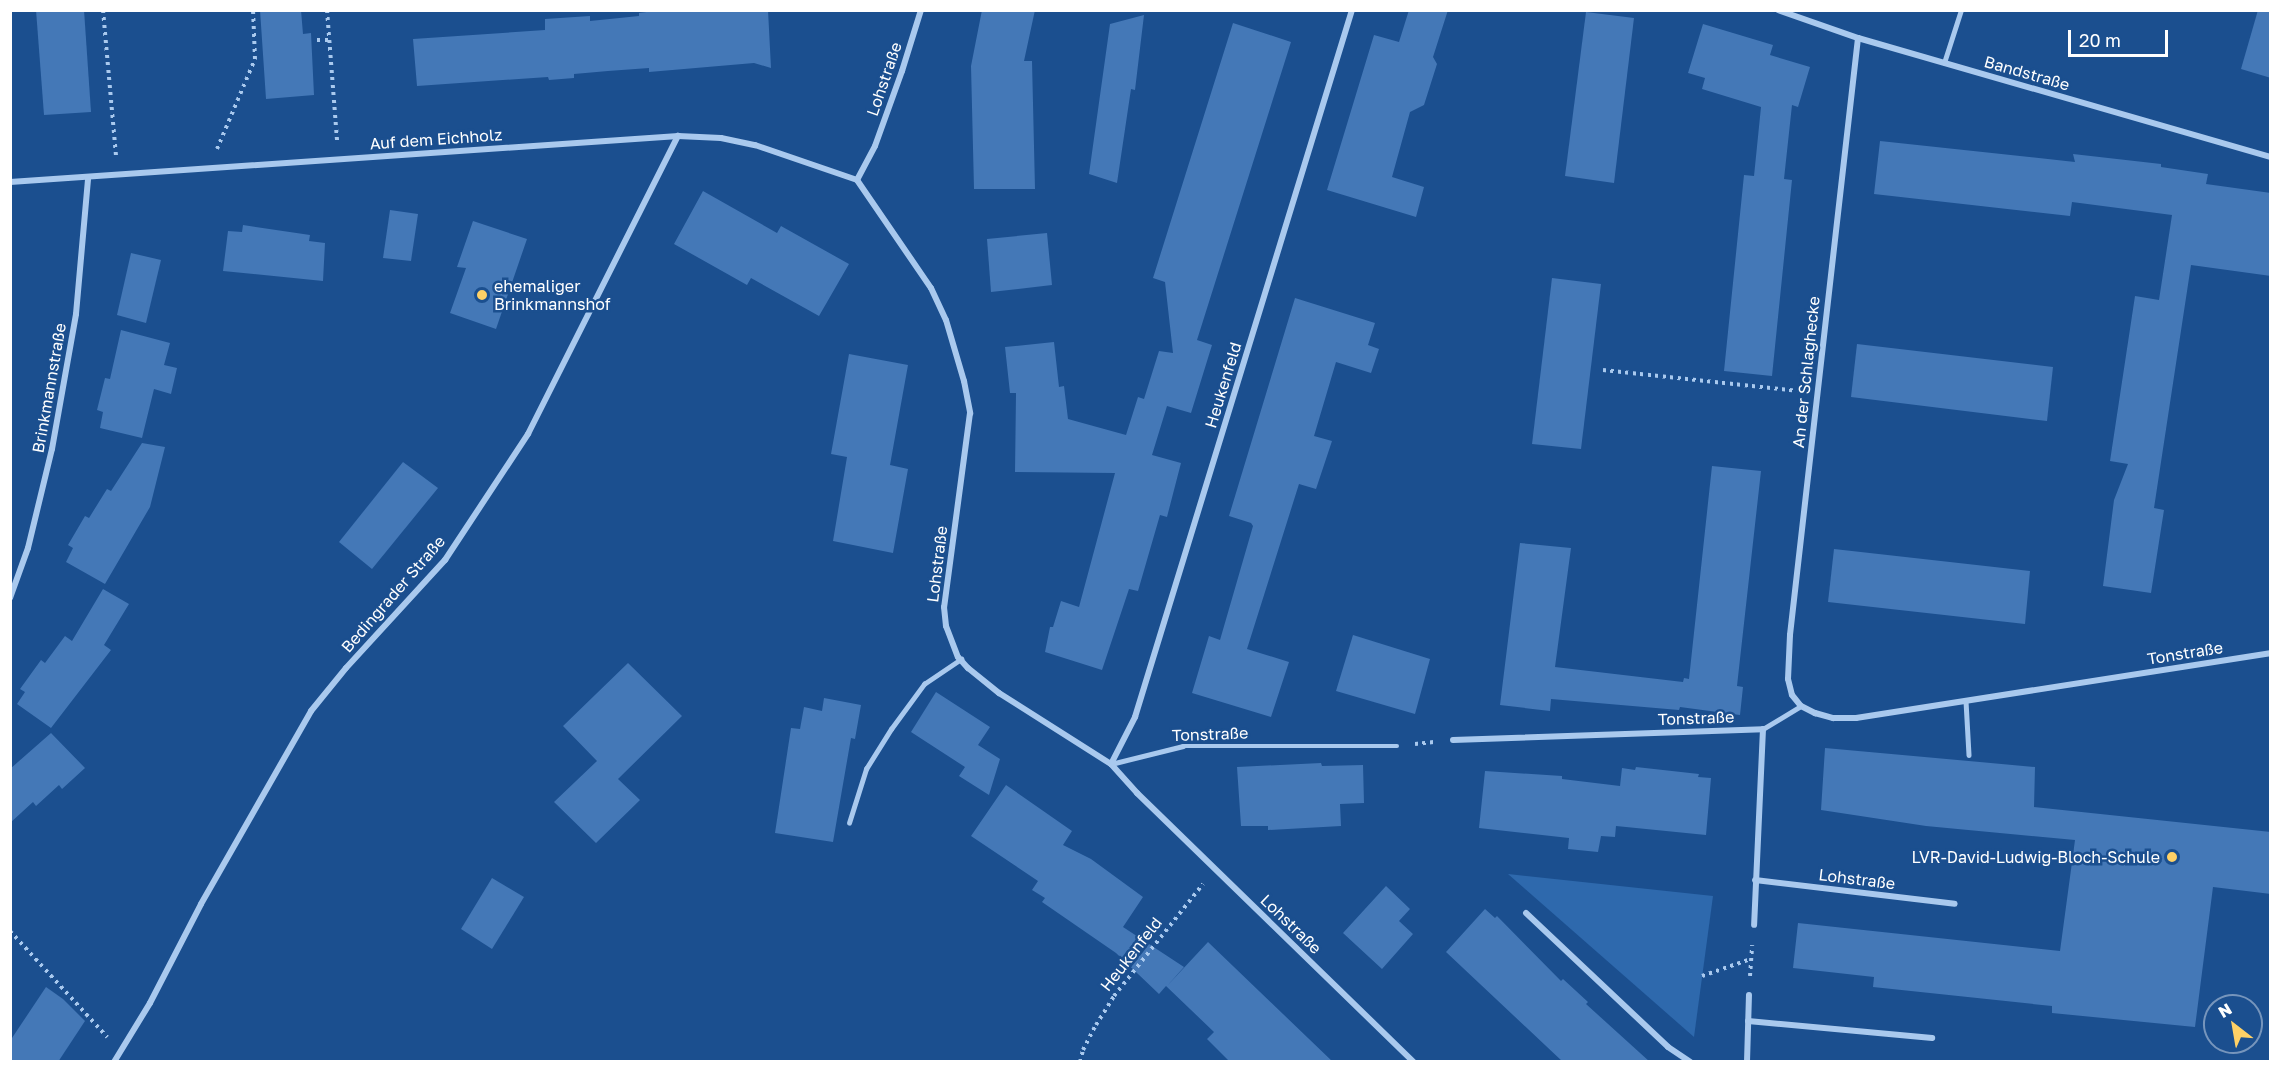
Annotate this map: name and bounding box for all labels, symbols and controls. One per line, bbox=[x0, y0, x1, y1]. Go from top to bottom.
scale bar bbox=[2071, 18, 2172, 56]
text: 20 m bbox=[2079, 29, 2121, 51]
street label: Lohstraße bbox=[862, 39, 906, 119]
street label: Bandstraße bbox=[1982, 52, 2072, 94]
street label: Auf dem Eichholz bbox=[369, 125, 503, 153]
place label: ehemaliger Brinkmannshof bbox=[494, 276, 611, 314]
marker: ehemaliger Brinkmannshof bbox=[475, 288, 489, 302]
street label: An der Schlaghecke bbox=[1788, 295, 1824, 449]
street label: Brinkmannstraße bbox=[28, 322, 70, 454]
street label: Heukenfeld bbox=[1201, 340, 1245, 430]
street label: Lohstraße bbox=[923, 525, 951, 603]
street label: Bedingrader Straße bbox=[337, 532, 449, 656]
street label: Tonstraße bbox=[2146, 638, 2224, 668]
street label: Tonstraße bbox=[1657, 707, 1735, 729]
street label: Tonstraße bbox=[1171, 723, 1249, 745]
place label: LVR-David-Ludwig-Bloch-Schule bbox=[1912, 847, 2160, 867]
marker: LVR-David-Ludwig-Bloch-Schule bbox=[2165, 850, 2179, 864]
street label: Lohstraße bbox=[1818, 865, 1896, 893]
street label: Lohstraße bbox=[1257, 890, 1325, 958]
street label: Heukenfeld bbox=[1096, 913, 1166, 995]
north arrow bbox=[2203, 994, 2263, 1054]
text: N bbox=[2214, 999, 2235, 1022]

